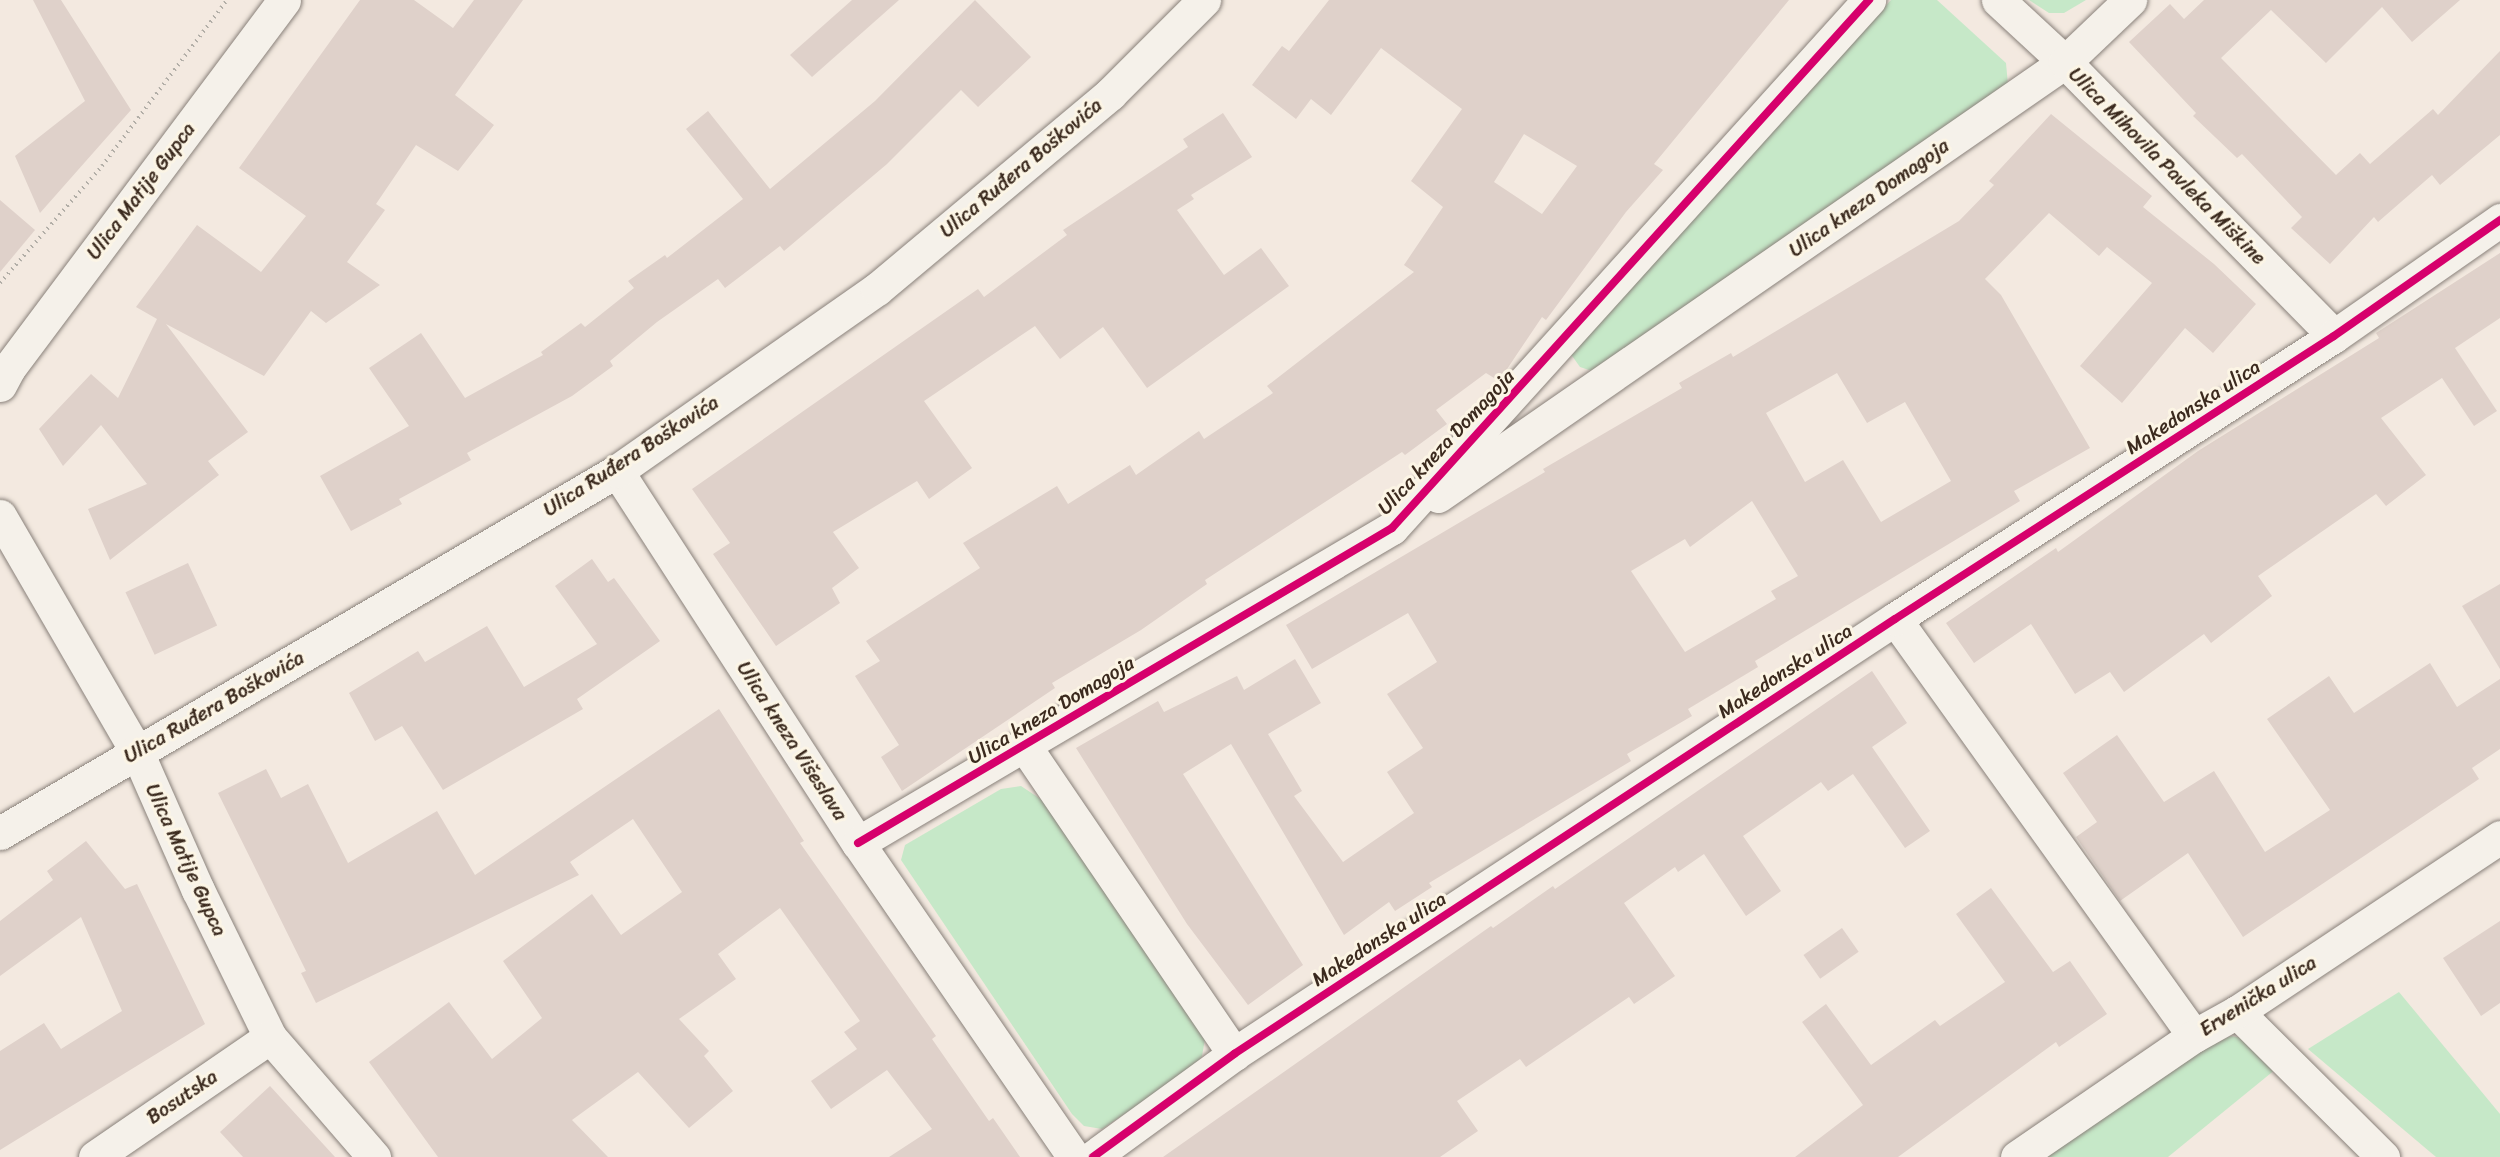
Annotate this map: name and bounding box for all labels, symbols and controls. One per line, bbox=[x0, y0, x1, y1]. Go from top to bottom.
street label: Ulica Mihovila Pavleka Miškine bbox=[2063, 62, 2271, 270]
street label: Ulica Ruđera Boškovića bbox=[935, 93, 1107, 243]
street label: Ulica Matije Gupca bbox=[82, 118, 200, 264]
street label: Ulica kneza Domagoja bbox=[1785, 134, 1953, 262]
street label: Makedonska ulica bbox=[2121, 355, 2265, 459]
street label: Ulica kneza Domagoja bbox=[1373, 365, 1519, 519]
street label: Ulica Ruđera Boškovića bbox=[539, 390, 723, 522]
street label: Makedonska ulica bbox=[1713, 619, 1857, 723]
street label: Ulica Ruđera Boškovića bbox=[119, 646, 309, 768]
street label: Ulica kneza Domagoja bbox=[964, 651, 1138, 769]
street label: Ulica kneza Višeslava bbox=[731, 656, 853, 826]
street label: Ulica Matije Gupca bbox=[140, 780, 232, 940]
street label: Makedonska ulica bbox=[1307, 887, 1451, 991]
street label: Ervenička ulica bbox=[2195, 951, 2321, 1041]
street label: Bosutska bbox=[142, 1065, 222, 1129]

